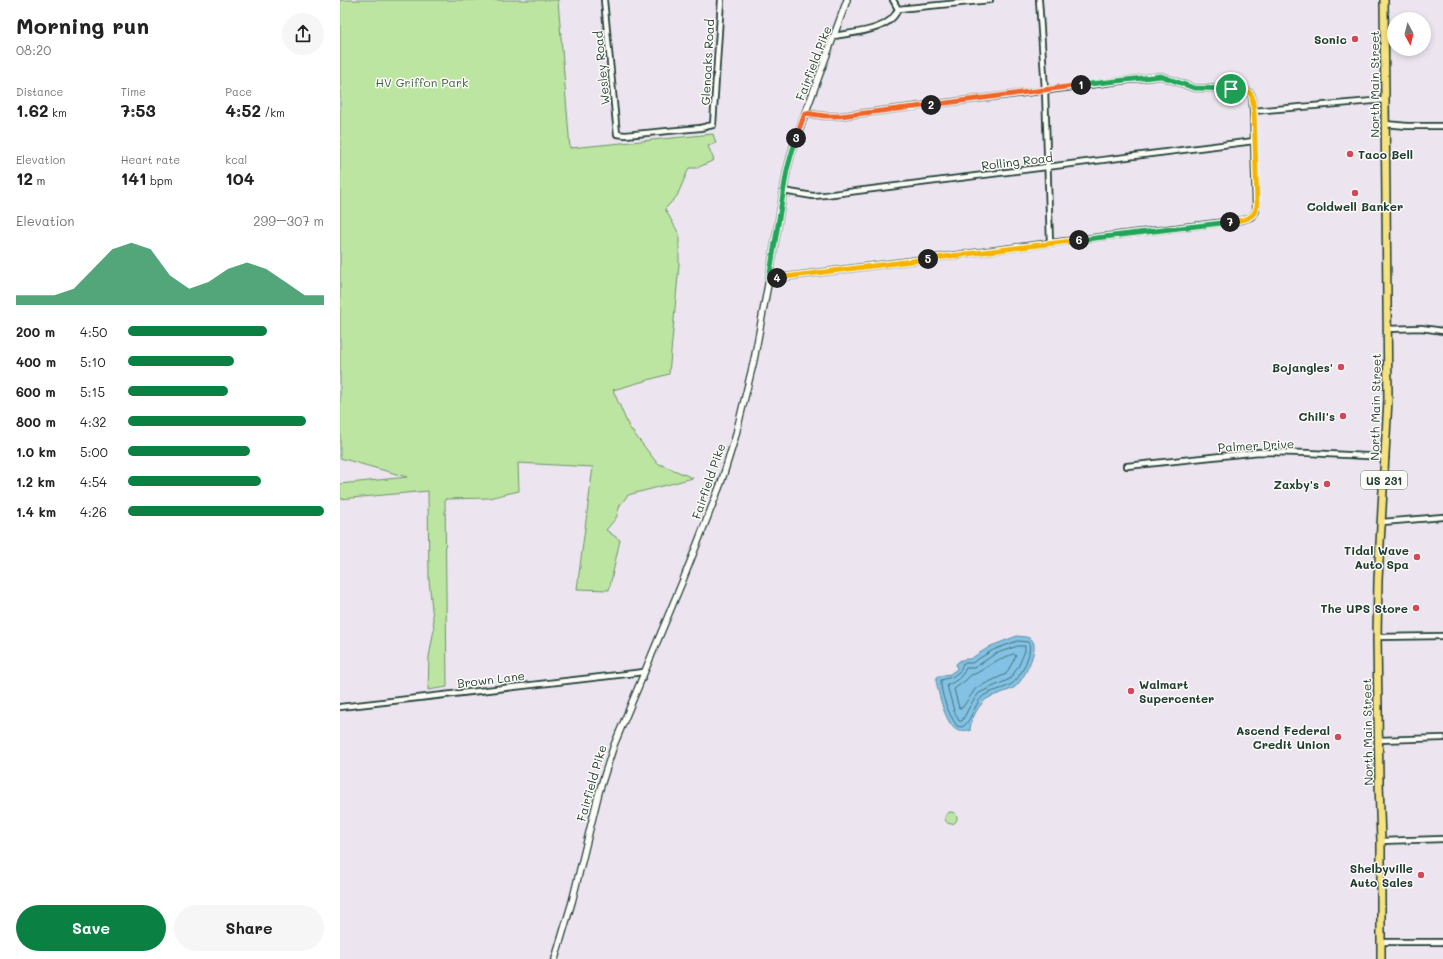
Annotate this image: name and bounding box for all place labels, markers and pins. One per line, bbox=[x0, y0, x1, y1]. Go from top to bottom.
place label: Sonic bbox=[1314, 31, 1347, 47]
marker: Sonic bbox=[1350, 34, 1360, 44]
pin bbox=[1214, 72, 1248, 106]
pin: 1 bbox=[1071, 75, 1091, 95]
pin: 2 bbox=[921, 95, 941, 115]
pin: 3 bbox=[786, 128, 806, 148]
place label: Taco Bell bbox=[1358, 146, 1413, 162]
marker: Taco Bell bbox=[1345, 149, 1355, 159]
marker: Coldwell Banker bbox=[1350, 188, 1360, 198]
place label: Coldwell Banker bbox=[1307, 198, 1403, 214]
pin: 7 bbox=[1220, 212, 1240, 232]
pin: 6 bbox=[1069, 230, 1089, 250]
pin: 5 bbox=[918, 249, 938, 269]
pin: 4 bbox=[767, 268, 787, 288]
place label: Bojangles' bbox=[1272, 359, 1333, 375]
marker: Bojangles' bbox=[1336, 362, 1346, 372]
place label: Chili's bbox=[1299, 408, 1335, 424]
marker: Chili's bbox=[1338, 411, 1348, 421]
place label: Zaxby's bbox=[1273, 476, 1319, 492]
marker: Zaxby's bbox=[1322, 479, 1332, 489]
place label: Tidal Wave Auto Spa bbox=[1344, 542, 1409, 572]
marker: Tidal Wave Auto Spa bbox=[1412, 552, 1422, 562]
place label: The UPS Store bbox=[1320, 600, 1408, 616]
marker: The UPS Store bbox=[1411, 603, 1421, 613]
place label: Walmart Supercenter bbox=[1139, 676, 1214, 706]
marker: Walmart Supercenter bbox=[1126, 686, 1136, 696]
place label: Ascend Federal Credit Union bbox=[1236, 722, 1330, 752]
marker: Ascend Federal Credit Union bbox=[1333, 732, 1343, 742]
place label: Shelbyville Auto Sales bbox=[1350, 860, 1413, 890]
marker: Shelbyville Auto Sales bbox=[1416, 870, 1426, 880]

